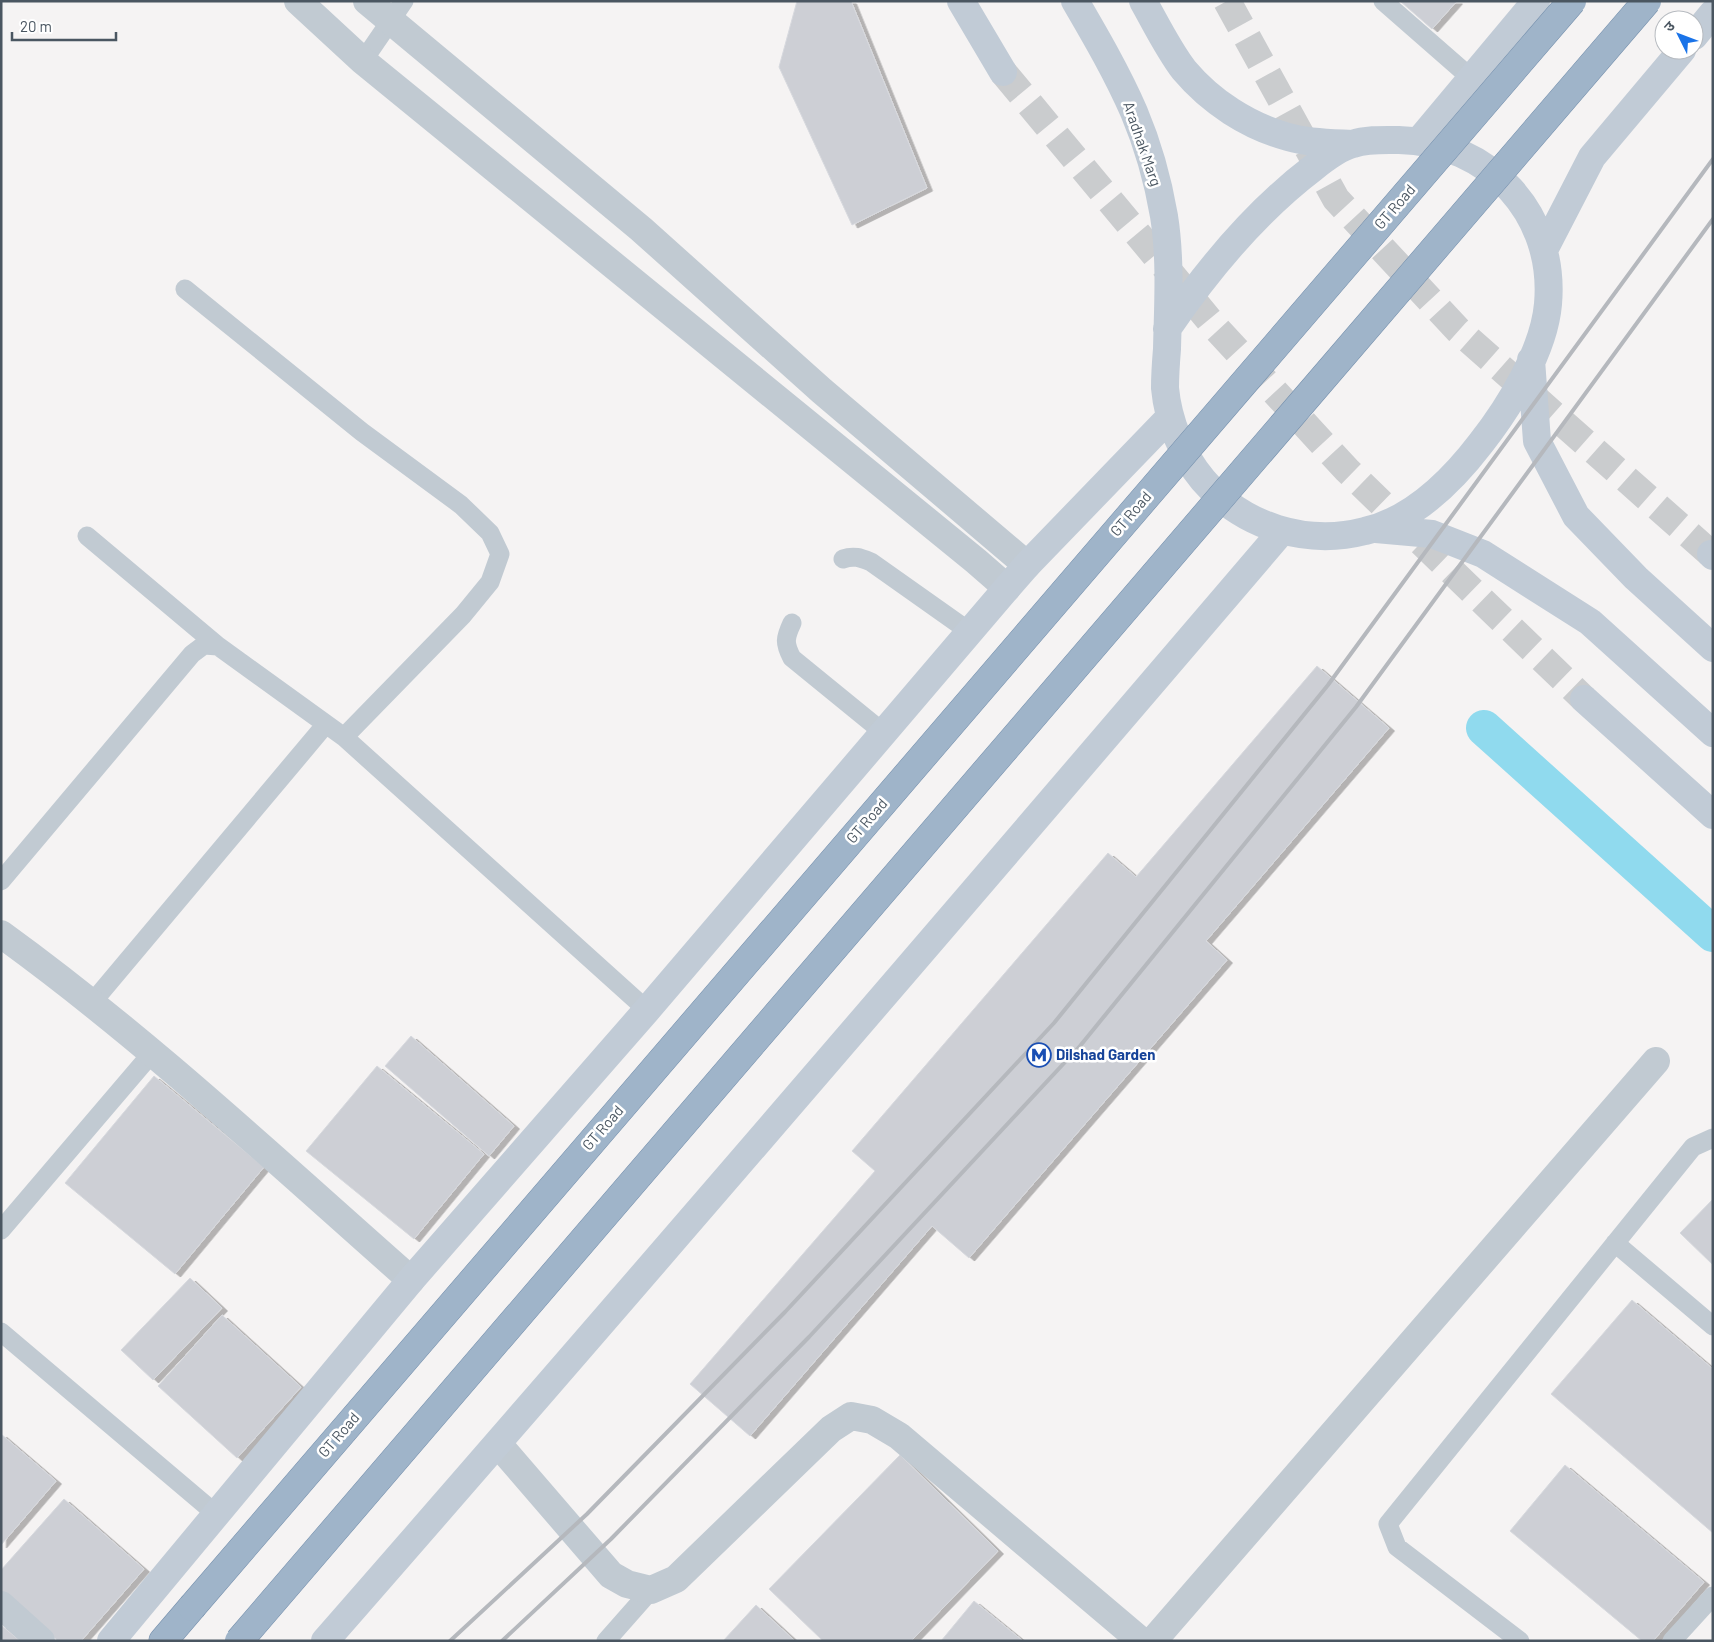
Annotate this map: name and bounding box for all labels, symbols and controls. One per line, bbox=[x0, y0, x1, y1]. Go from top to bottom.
scale bar bbox=[12, 10, 116, 42]
north arrow bbox=[1654, 10, 1704, 60]
text: 20 m bbox=[20, 17, 52, 35]
text: उ bbox=[1660, 17, 1679, 35]
street label: Aradhak Marg bbox=[1120, 99, 1166, 188]
street label: GT Road bbox=[1370, 180, 1419, 233]
street label: GT Road bbox=[1106, 487, 1155, 540]
street label: GT Road bbox=[842, 794, 891, 847]
metro station icon: Dilshad Garden bbox=[1026, 1042, 1052, 1068]
place label: Dilshad Garden bbox=[1056, 1045, 1155, 1063]
street label: GT Road bbox=[578, 1101, 627, 1154]
street label: GT Road bbox=[314, 1408, 363, 1461]

